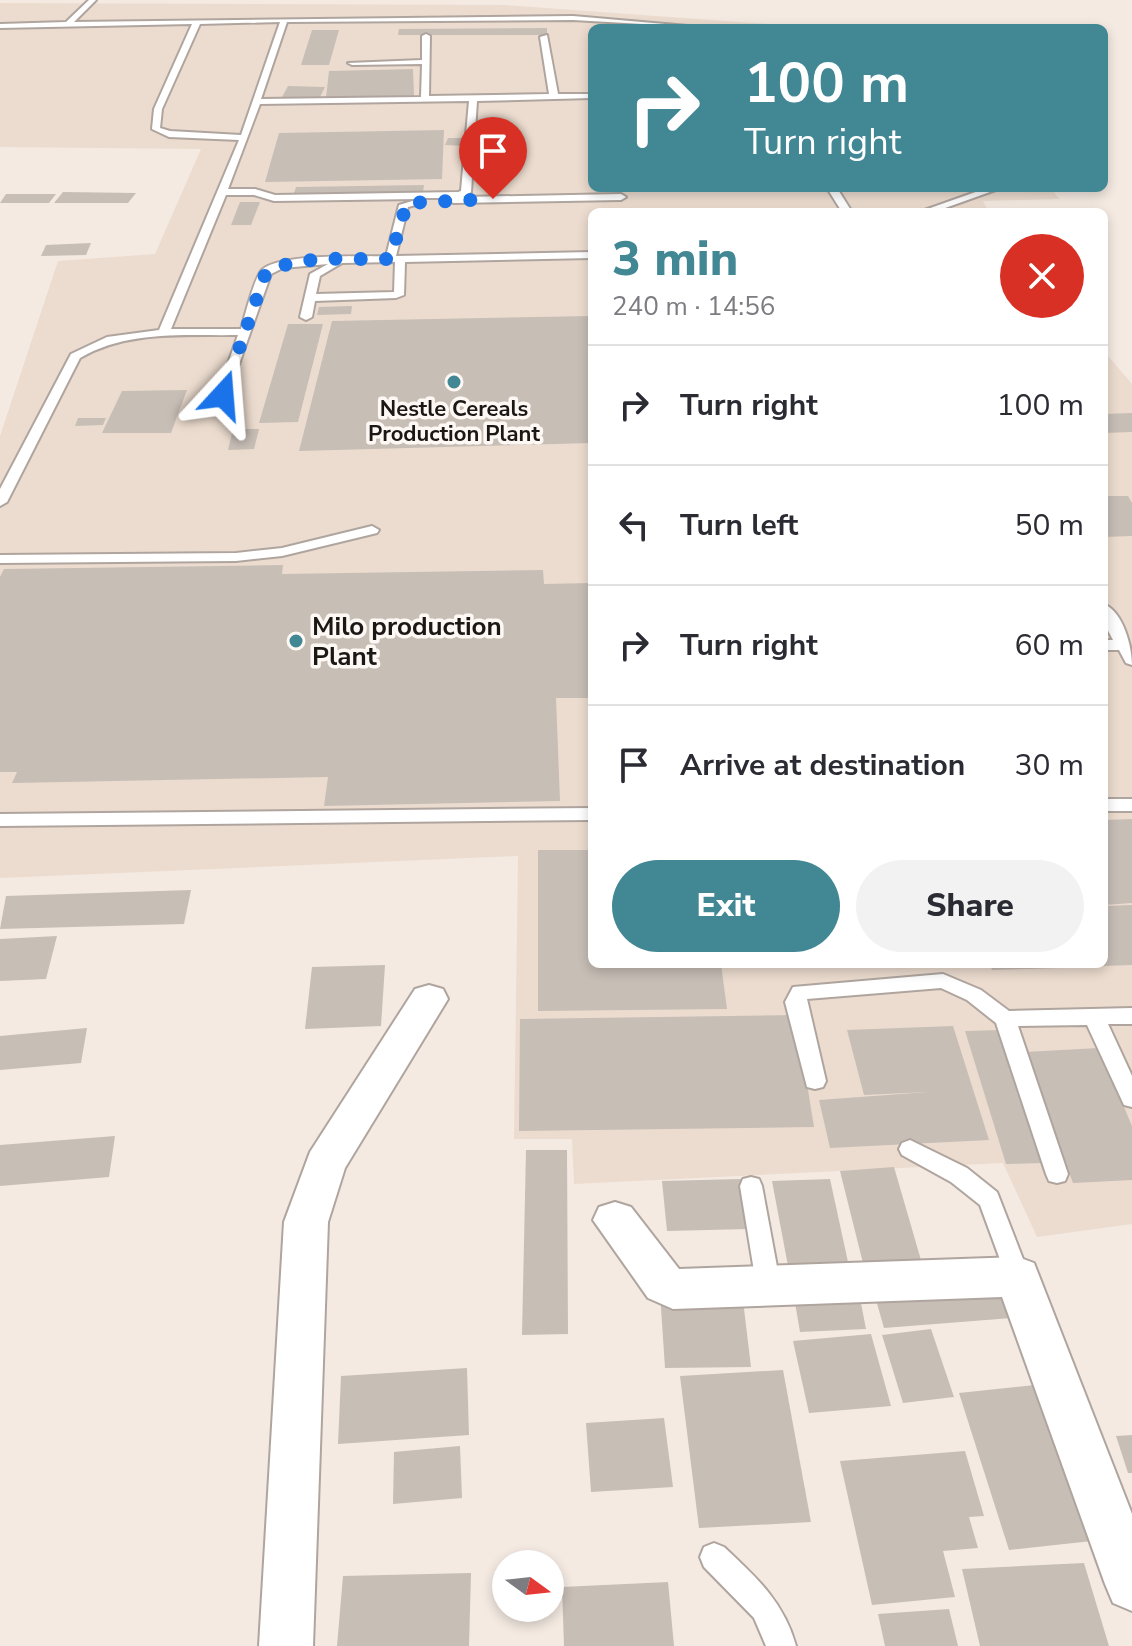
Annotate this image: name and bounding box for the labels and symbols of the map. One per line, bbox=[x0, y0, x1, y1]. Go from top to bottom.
pin bbox=[459, 117, 527, 199]
position arrow bbox=[181, 353, 265, 437]
marker: Nestle Cereals Production Plant bbox=[445, 373, 463, 391]
place label: Nestle Cereals Production Plant bbox=[368, 394, 540, 449]
place label: Milo production Plant bbox=[312, 609, 502, 674]
marker: Milo production Plant bbox=[287, 632, 305, 650]
north arrow bbox=[492, 1550, 564, 1622]

